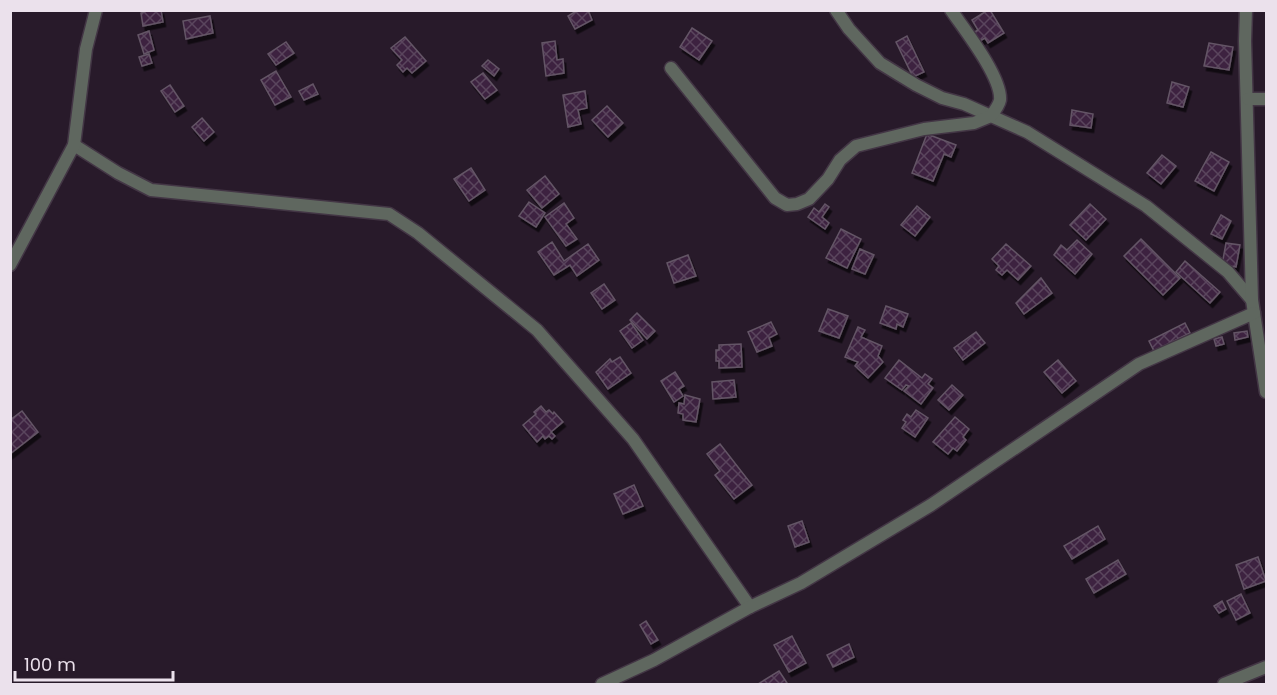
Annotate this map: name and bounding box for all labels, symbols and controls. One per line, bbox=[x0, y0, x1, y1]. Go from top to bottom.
scale bar bbox=[15, 644, 172, 682]
text: 100 m bbox=[24, 652, 76, 677]

